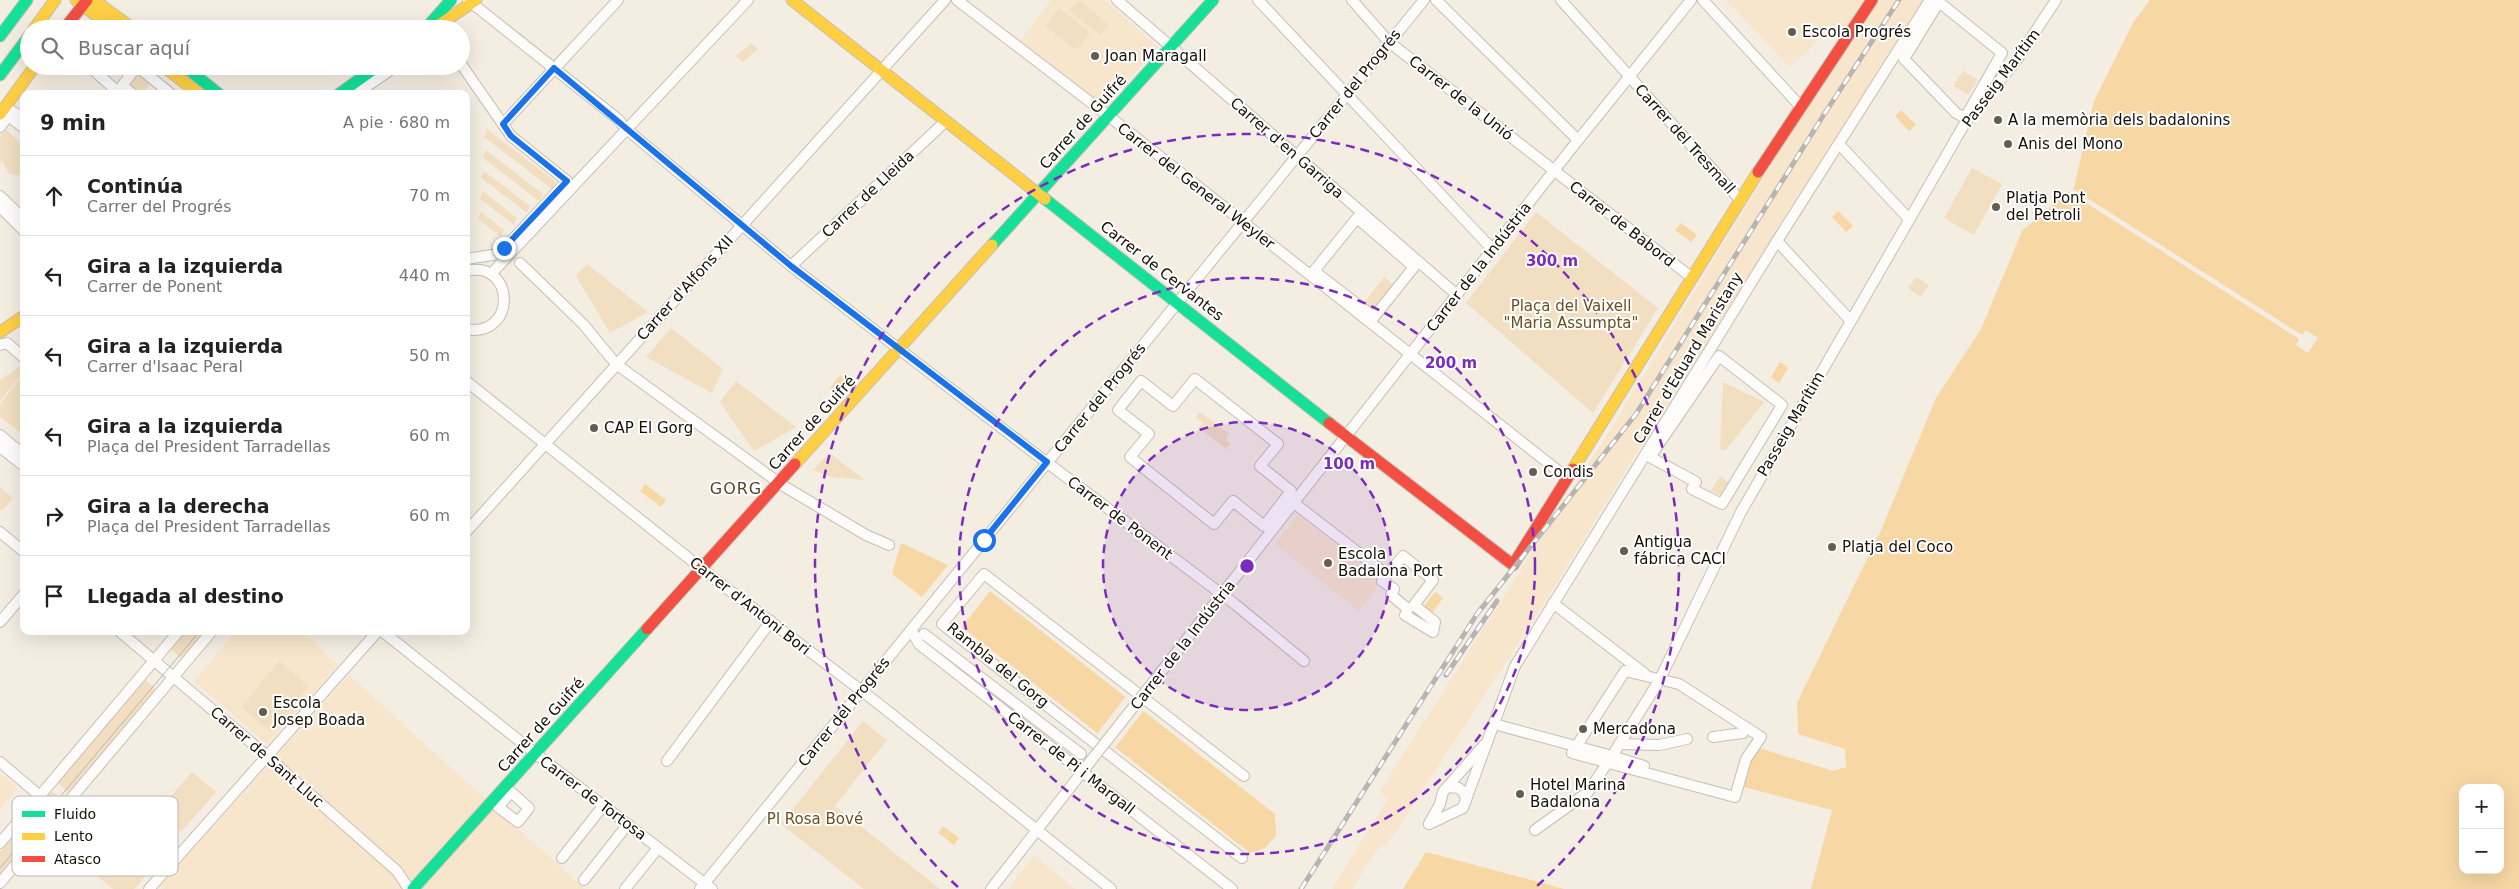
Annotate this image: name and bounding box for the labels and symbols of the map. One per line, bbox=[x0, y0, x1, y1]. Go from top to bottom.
place label: Escola Progrés bbox=[1802, 23, 1911, 41]
street label: Passeig Marítim bbox=[1958, 25, 2044, 131]
street label: Carrer del Progrés bbox=[1305, 26, 1405, 142]
marker: Escola Progrés bbox=[1786, 26, 1798, 38]
place label: Joan Maragall bbox=[1104, 47, 1207, 65]
marker: Joan Maragall bbox=[1089, 50, 1101, 62]
street label: Carrer de la Unió bbox=[1405, 52, 1517, 144]
street label: Carrer de Guifré bbox=[1036, 71, 1130, 173]
street label: Carrer del Tresmall bbox=[1631, 80, 1739, 198]
street label: Carrer d'en Garriga bbox=[1227, 94, 1347, 202]
place label: A la memòria dels badalonins bbox=[2008, 111, 2231, 129]
marker: A la memòria dels badalonins bbox=[1992, 114, 2004, 126]
street label: Carrer del General Weyler bbox=[1114, 119, 1279, 254]
place label: Anis del Mono bbox=[2018, 135, 2123, 153]
marker: Anis del Mono bbox=[2002, 138, 2014, 150]
street label: Carrer de Lleida bbox=[818, 147, 918, 241]
street label: Carrer de Babord bbox=[1566, 177, 1678, 271]
place label: Platja Pont del Petroli bbox=[2006, 189, 2086, 224]
street label: Carrer de la Indústria bbox=[1423, 199, 1535, 335]
marker: Platja Pont del Petroli bbox=[1990, 201, 2002, 213]
street label: Carrer de Cervantes bbox=[1097, 217, 1227, 325]
street label: Carrer d'Alfons XII bbox=[633, 232, 737, 344]
route end bbox=[493, 237, 516, 260]
text: 300 m bbox=[1526, 252, 1578, 270]
street label: Carrer d'Eduard Maristany bbox=[1630, 269, 1746, 447]
park label: Plaça del Vaixell "Maria Assumpta" bbox=[1504, 297, 1638, 332]
street label: Carrer del Progrés bbox=[1050, 340, 1150, 456]
text: 200 m bbox=[1425, 354, 1477, 372]
street label: Passeig Marítim bbox=[1754, 368, 1828, 480]
street label: Carrer de Guifré bbox=[765, 372, 859, 474]
place label: CAP El Gorg bbox=[604, 419, 693, 437]
marker: CAP El Gorg bbox=[588, 422, 600, 434]
text: 100 m bbox=[1323, 455, 1375, 473]
place label: Condis bbox=[1543, 463, 1594, 481]
marker: Condis bbox=[1527, 466, 1539, 478]
street label: Carrer de Ponent bbox=[1064, 473, 1176, 563]
district label: GORG bbox=[710, 479, 762, 498]
route start bbox=[973, 529, 996, 552]
place label: Antigua fábrica CACI bbox=[1634, 533, 1726, 568]
place label: Platja del Coco bbox=[1842, 538, 1953, 556]
marker: Platja del Coco bbox=[1826, 541, 1838, 553]
place label: Escola Badalona Port bbox=[1338, 545, 1443, 580]
marker: Antigua fábrica CACI bbox=[1618, 545, 1630, 557]
street label: Carrer d'Antoni Bori bbox=[686, 553, 814, 659]
centre of rings bbox=[1238, 557, 1256, 575]
marker: Escola Badalona Port bbox=[1322, 557, 1334, 569]
street label: Carrer de la Indústria bbox=[1127, 577, 1239, 713]
street label: Rambla del Gorg bbox=[944, 619, 1052, 711]
street label: Carrer del Progrés bbox=[794, 654, 894, 770]
street label: Carrer de Guifré bbox=[494, 674, 588, 776]
place label: Escola Josep Boada bbox=[272, 694, 365, 729]
street label: Carrer de Sant Lluc bbox=[207, 703, 327, 811]
marker: Escola Josep Boada bbox=[257, 706, 269, 718]
street label: Carrer de Pi i Margall bbox=[1004, 708, 1138, 818]
place label: Mercadona bbox=[1593, 720, 1676, 738]
marker: Mercadona bbox=[1577, 723, 1589, 735]
street label: Carrer de Tortosa bbox=[536, 752, 650, 844]
place label: Hotel Marina Badalona bbox=[1530, 776, 1626, 811]
marker: Hotel Marina Badalona bbox=[1514, 788, 1526, 800]
legend bbox=[12, 796, 178, 876]
text: Fluido bbox=[54, 806, 96, 822]
park label: Pl Rosa Bové bbox=[767, 810, 863, 828]
text: Lento bbox=[54, 828, 93, 844]
text: Atasco bbox=[54, 851, 101, 867]

